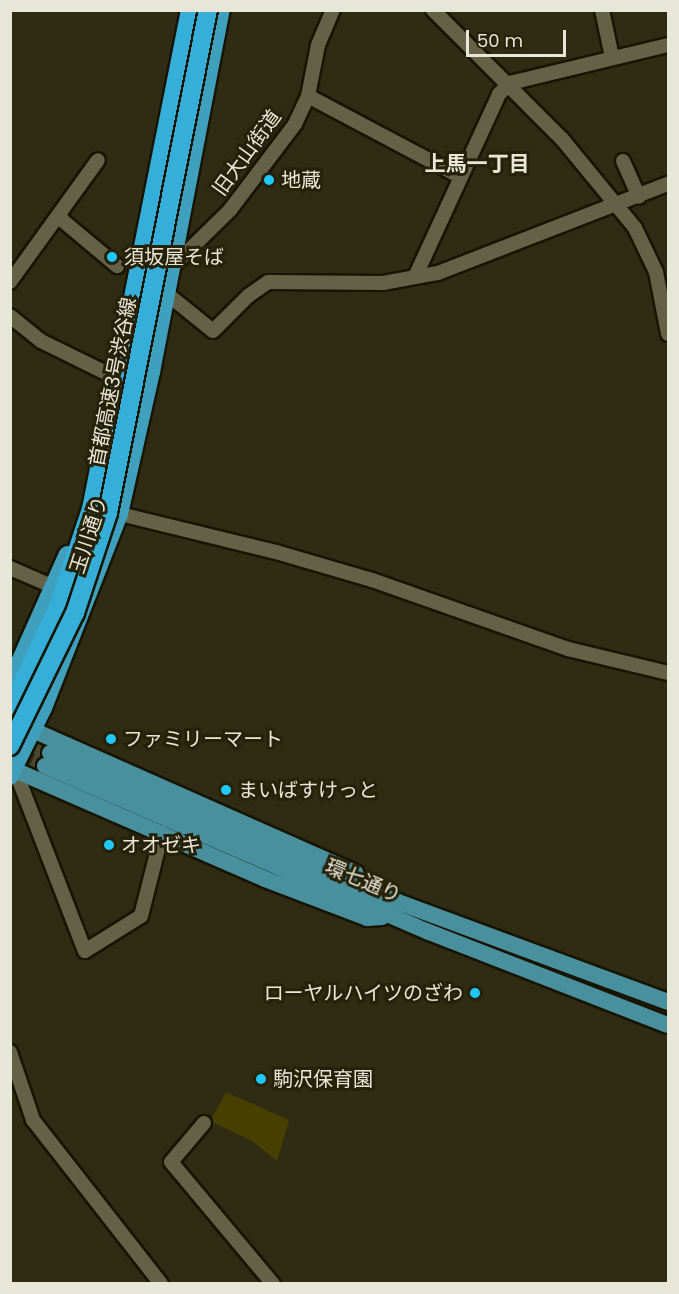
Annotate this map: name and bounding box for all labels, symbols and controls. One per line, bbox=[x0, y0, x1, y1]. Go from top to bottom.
scale bar bbox=[469, 18, 570, 56]
text: 50 m bbox=[477, 28, 523, 53]
street label: 旧大山街道 bbox=[208, 105, 286, 201]
district label: 上馬一丁目 bbox=[425, 151, 529, 177]
place label: 地蔵 bbox=[281, 168, 321, 192]
marker: 地蔵 bbox=[262, 173, 276, 187]
place label: 須坂屋そば bbox=[124, 245, 224, 269]
marker: 須坂屋そば bbox=[105, 250, 119, 264]
street label: 首都高速3号渋谷線 bbox=[85, 295, 141, 469]
street label: 玉川通り bbox=[65, 493, 113, 577]
place label: ファミリーマート bbox=[123, 727, 283, 751]
marker: ファミリーマート bbox=[104, 732, 118, 746]
place label: まいばすけっと bbox=[238, 778, 378, 802]
marker: まいばすけっと bbox=[219, 783, 233, 797]
place label: オオゼキ bbox=[121, 833, 201, 857]
marker: オオゼキ bbox=[102, 838, 116, 852]
street label: 環七通り bbox=[321, 854, 405, 908]
place label: ローヤルハイツのざわ bbox=[263, 981, 463, 1005]
marker: ローヤルハイツのざわ bbox=[468, 986, 482, 1000]
place label: 駒沢保育園 bbox=[273, 1067, 373, 1091]
marker: 駒沢保育園 bbox=[254, 1072, 268, 1086]

